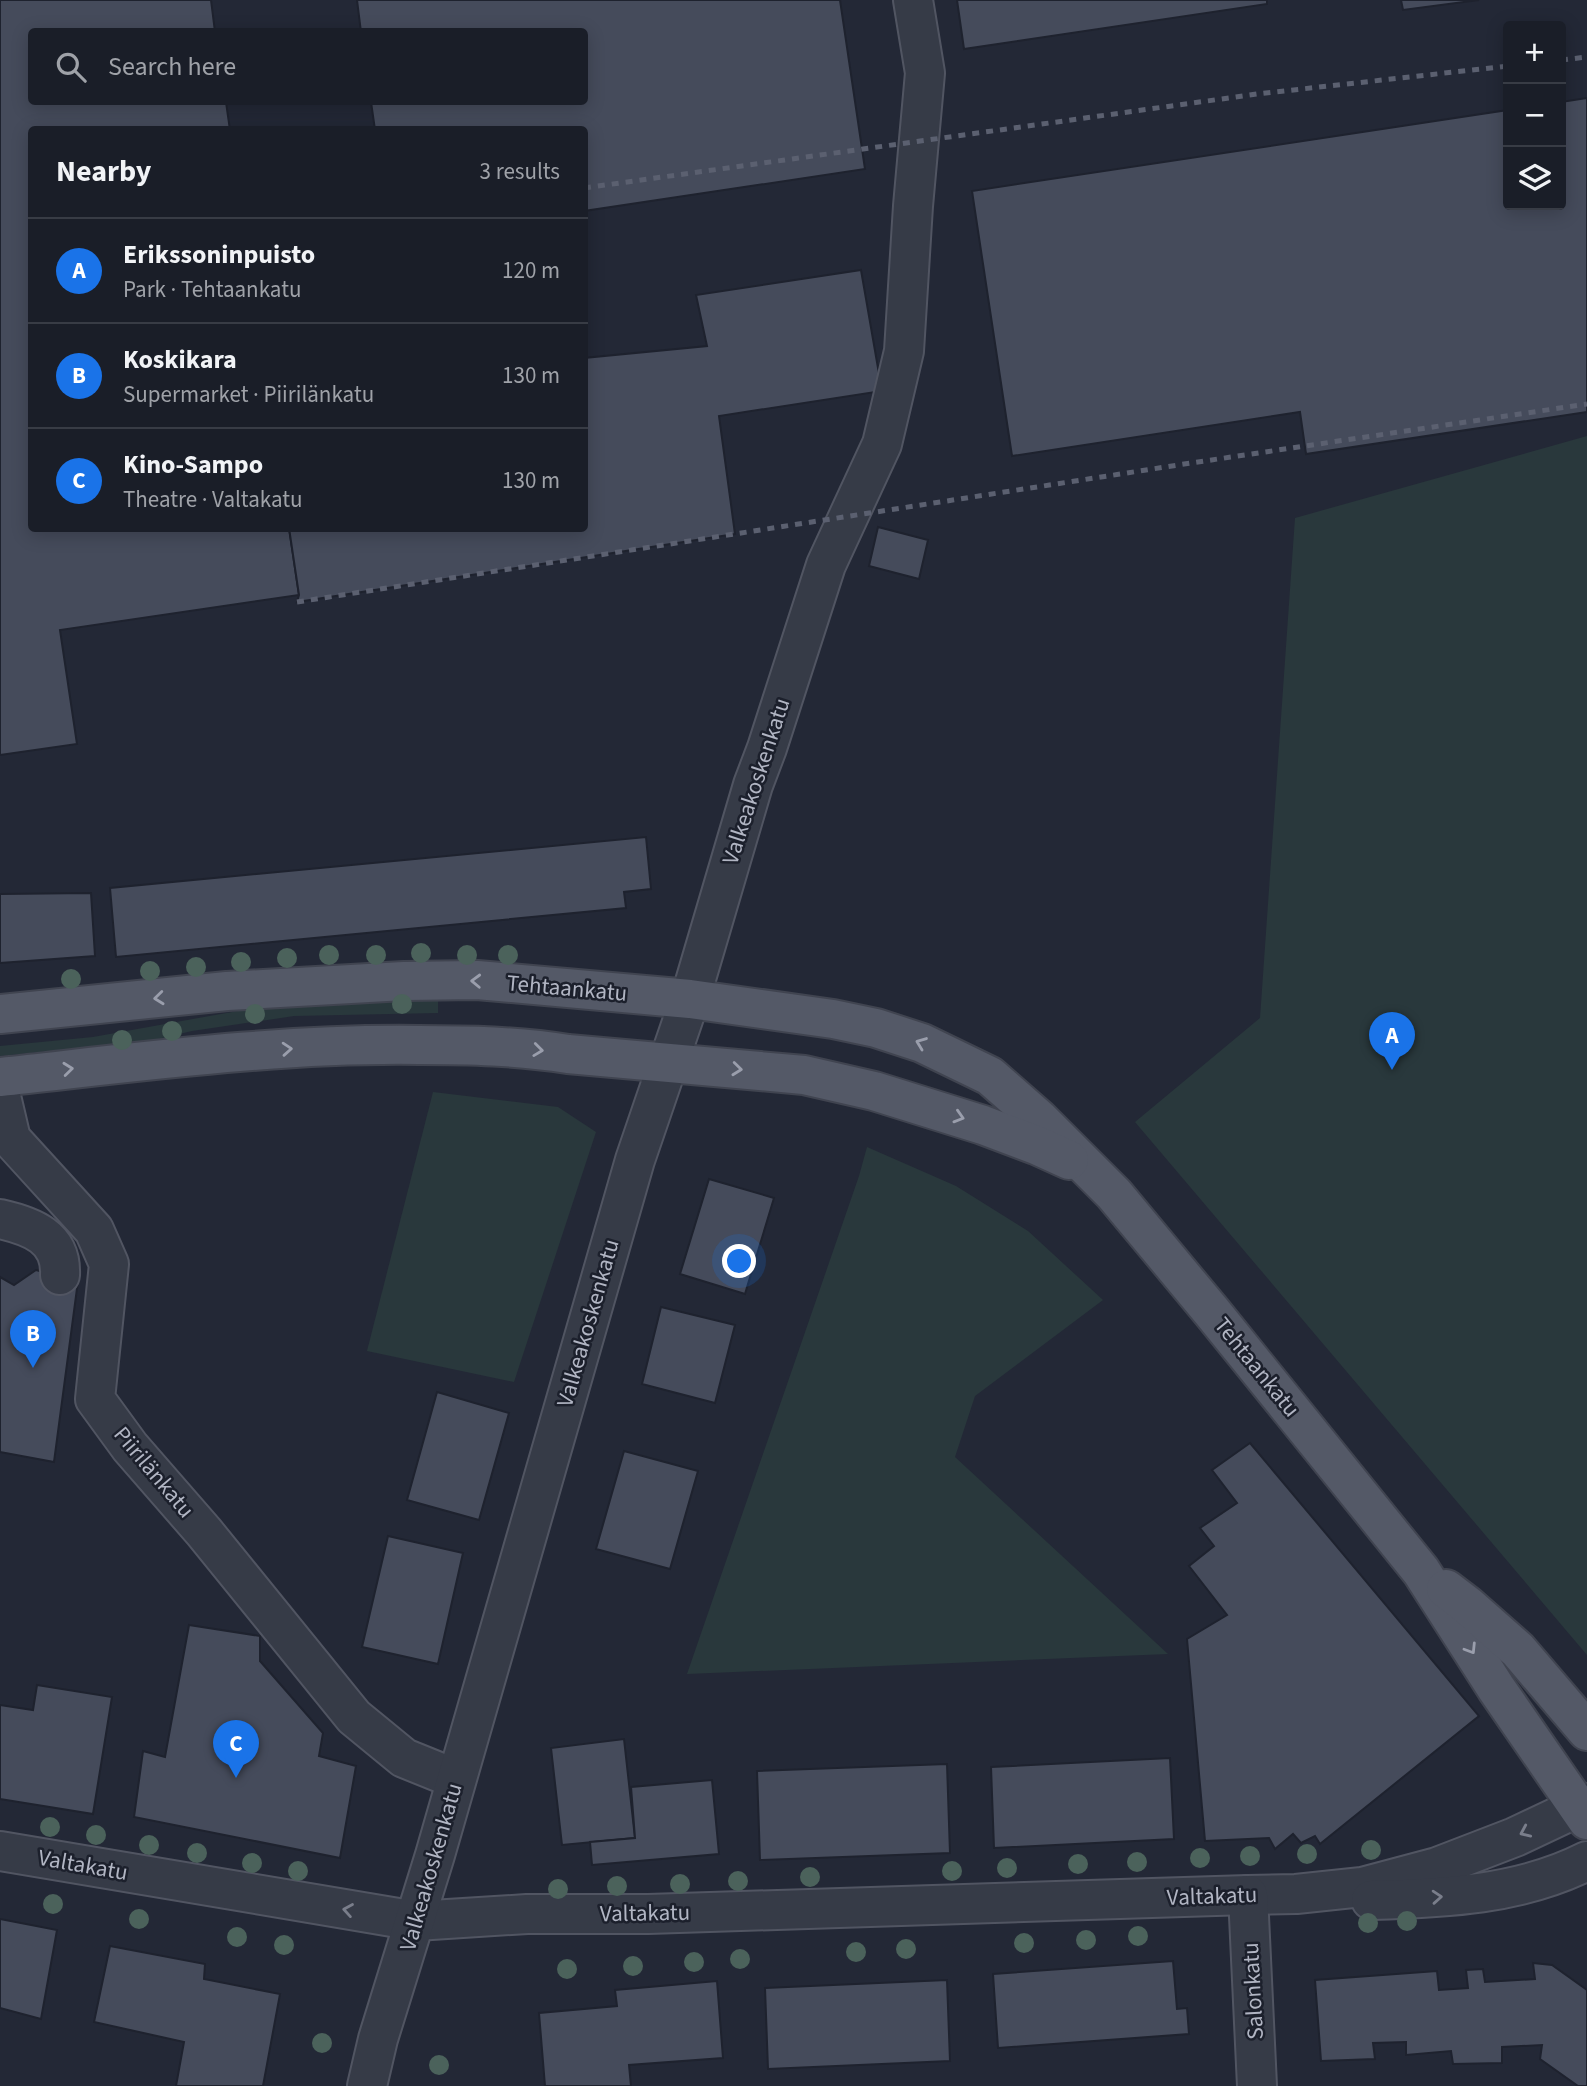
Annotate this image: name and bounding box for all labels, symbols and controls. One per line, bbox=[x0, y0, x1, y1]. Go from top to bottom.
map controls bbox=[1503, 21, 1566, 210]
button: + bbox=[1503, 21, 1566, 84]
search box bbox=[28, 28, 588, 105]
icon: search bbox=[52, 48, 90, 86]
text: Search here bbox=[108, 48, 236, 85]
button: − bbox=[1503, 84, 1566, 147]
button: layers bbox=[1503, 147, 1566, 210]
text: Nearby bbox=[56, 150, 151, 193]
text: 3 results bbox=[480, 155, 560, 188]
text: Erikssoninpuisto bbox=[123, 236, 315, 273]
text: A bbox=[72, 254, 86, 287]
text: 120 m bbox=[502, 254, 560, 287]
text: Park · Tehtaankatu bbox=[123, 273, 301, 306]
text: Koskikara bbox=[123, 341, 237, 378]
text: B bbox=[72, 359, 86, 392]
text: 130 m bbox=[502, 359, 560, 392]
text: Supermarket · Piirilänkatu bbox=[123, 378, 374, 411]
text: Kino-Sampo bbox=[123, 446, 263, 483]
text: C bbox=[72, 464, 86, 497]
text: 130 m bbox=[502, 464, 560, 497]
text: Theatre · Valtakatu bbox=[123, 483, 302, 516]
street label: Valkeakoskenkatu bbox=[714, 694, 798, 868]
street label: Tehtaankatu bbox=[506, 966, 628, 1010]
one-way arrow bbox=[470, 973, 481, 988]
one-way arrow bbox=[153, 990, 164, 1005]
pin: A bbox=[1369, 1012, 1415, 1070]
one-way arrow bbox=[915, 1038, 927, 1052]
one-way arrow bbox=[281, 1041, 292, 1056]
one-way arrow bbox=[532, 1042, 544, 1057]
one-way arrow bbox=[732, 1061, 743, 1076]
one-way arrow bbox=[62, 1062, 74, 1077]
one-way arrow bbox=[952, 1109, 964, 1124]
street label: Valkeakoskenkatu bbox=[548, 1235, 628, 1411]
your location bbox=[722, 1244, 756, 1278]
pin: B bbox=[10, 1310, 56, 1368]
street label: Tehtaankatu bbox=[1206, 1310, 1308, 1424]
street label: Piirilänkatu bbox=[106, 1419, 202, 1525]
one-way arrow bbox=[1463, 1641, 1476, 1654]
pin: C bbox=[213, 1720, 259, 1778]
street label: Valkeakoskenkatu bbox=[391, 1779, 471, 1955]
one-way arrow bbox=[1520, 1824, 1533, 1838]
street label: Valtakatu bbox=[36, 1841, 130, 1889]
street label: Valtakatu bbox=[1166, 1878, 1258, 1914]
one-way arrow bbox=[1432, 1890, 1443, 1905]
street label: Valtakatu bbox=[600, 1896, 690, 1930]
one-way arrow bbox=[342, 1903, 354, 1918]
street label: Salonkatu bbox=[1234, 1941, 1272, 2041]

